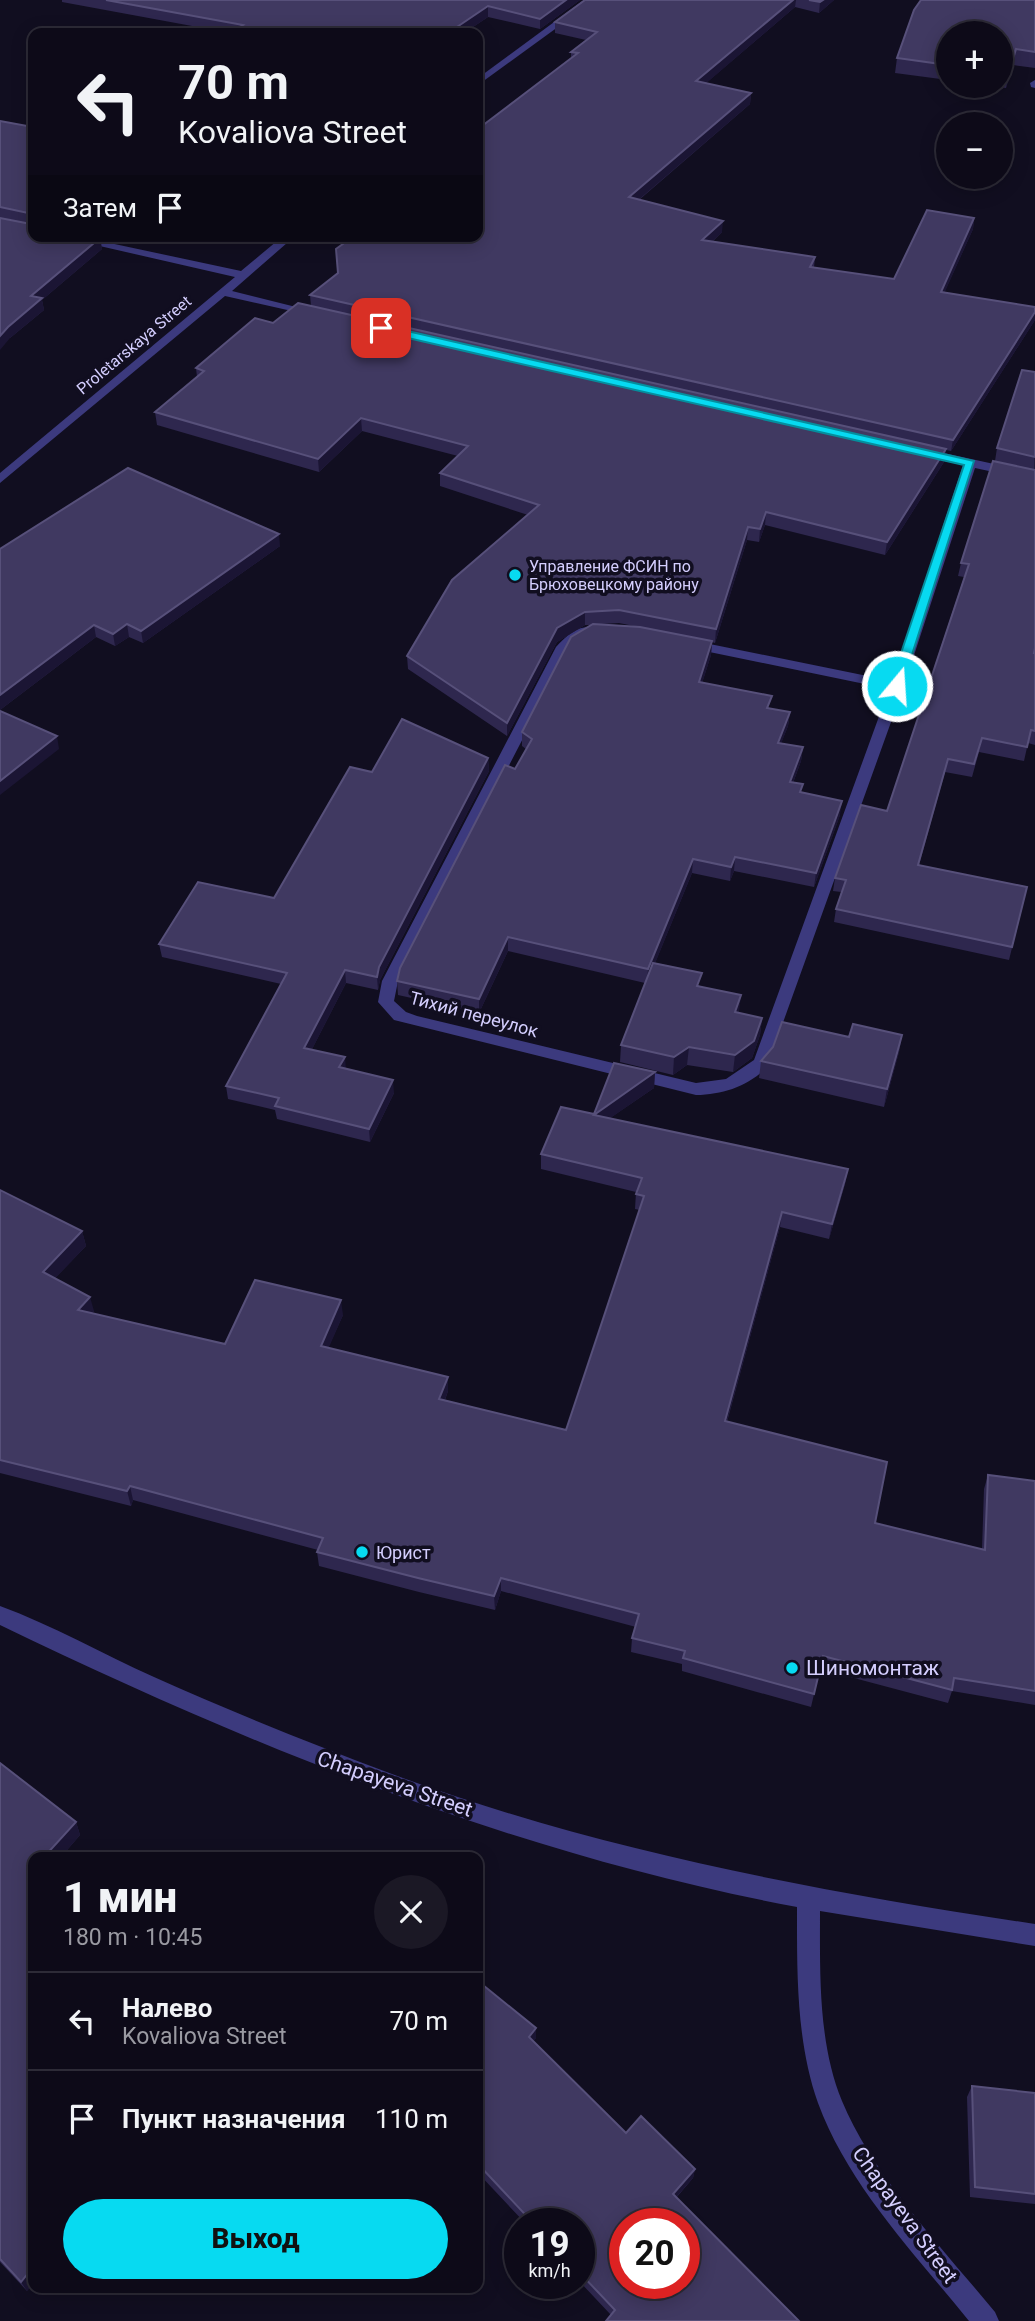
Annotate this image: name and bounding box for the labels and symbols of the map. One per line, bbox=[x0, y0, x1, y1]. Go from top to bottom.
street label: Proletarskaya Street bbox=[73, 292, 195, 398]
pin bbox=[351, 298, 411, 358]
place label: Управление ФСИН по Брюховецкому району bbox=[529, 557, 699, 594]
marker: Управление ФСИН по Брюховецкому району bbox=[507, 567, 523, 583]
position arrow bbox=[860, 649, 934, 723]
street label: Тихий переулок bbox=[407, 987, 541, 1041]
place label: Юрист bbox=[376, 1542, 431, 1563]
marker: Юрист bbox=[354, 1544, 370, 1560]
place label: Шиномонтаж bbox=[806, 1656, 939, 1680]
marker: Шиномонтаж bbox=[784, 1660, 800, 1676]
street label: Chapayeva Street bbox=[314, 1746, 476, 1822]
street label: Chapayeva Street bbox=[848, 2142, 963, 2288]
speed limit sign: 20 bbox=[609, 2208, 700, 2299]

